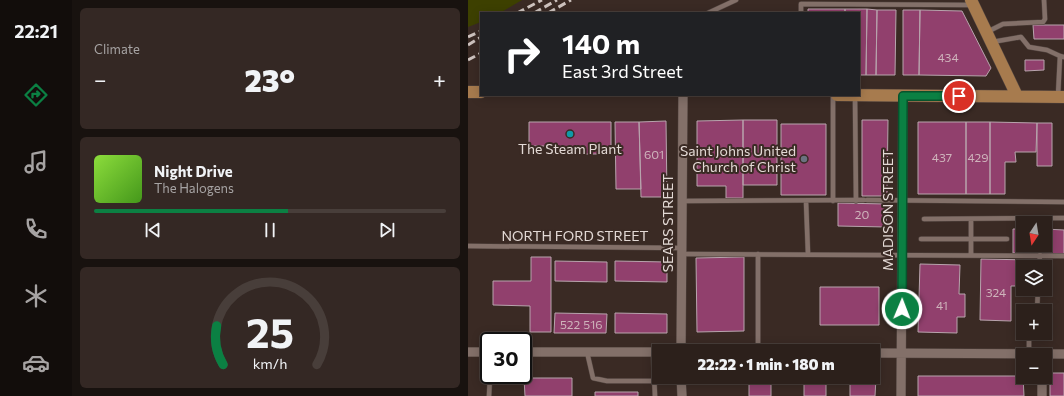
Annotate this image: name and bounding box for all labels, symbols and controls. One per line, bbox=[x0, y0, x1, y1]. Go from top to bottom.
text: 22:21 bbox=[14, 20, 58, 42]
text: 140 m bbox=[562, 26, 640, 60]
icon: right bbox=[496, 28, 548, 80]
text: Climate bbox=[94, 41, 140, 57]
house number: 434 bbox=[937, 50, 959, 64]
text: East 3rd Street bbox=[562, 60, 683, 82]
text: 23° bbox=[245, 61, 295, 98]
text: − bbox=[94, 66, 107, 93]
text: + bbox=[433, 66, 446, 93]
pin bbox=[942, 79, 976, 113]
icon: directions bbox=[22, 81, 50, 109]
icon: arrive bbox=[948, 85, 970, 107]
marker: The Steam Plant bbox=[565, 129, 575, 139]
place label: The Steam Plant bbox=[518, 140, 622, 157]
place label: Saint Johns United Church of Christ bbox=[680, 142, 796, 175]
house number: 601 bbox=[644, 147, 664, 161]
icon: music bbox=[22, 148, 50, 176]
street label: MADISON STREET bbox=[879, 149, 896, 271]
house number: 437 bbox=[932, 150, 952, 164]
house number: 429 bbox=[968, 150, 988, 164]
marker: Saint Johns United Church of Christ bbox=[799, 154, 809, 164]
text: Night Drive bbox=[154, 162, 233, 180]
street label: SEARS STREET bbox=[659, 174, 676, 272]
text: The Halogens bbox=[154, 180, 234, 196]
house number: 20 bbox=[855, 207, 869, 221]
icon: phone bbox=[22, 215, 50, 243]
north arrow bbox=[1016, 216, 1052, 252]
map controls bbox=[1016, 216, 1052, 384]
icon: previous bbox=[142, 219, 164, 241]
icon: pause bbox=[259, 219, 281, 241]
icon: next bbox=[376, 219, 398, 241]
street label: NORTH FORD STREET bbox=[501, 227, 649, 244]
button: layers bbox=[1016, 260, 1052, 296]
icon: climate bbox=[22, 282, 50, 310]
house number: 324 bbox=[986, 285, 1006, 299]
position arrow bbox=[881, 288, 923, 330]
house number: 41 bbox=[936, 298, 948, 312]
button: + bbox=[1016, 304, 1052, 340]
text: 25 bbox=[246, 306, 294, 357]
house number: 522 bbox=[560, 317, 580, 331]
house number: 516 bbox=[583, 317, 603, 331]
speed limit sign: 30 bbox=[480, 332, 532, 384]
button: − bbox=[1016, 348, 1052, 384]
icon: car bbox=[22, 349, 50, 377]
text: km/h bbox=[253, 354, 287, 372]
text: 22:22 · 1 min · 180 m bbox=[697, 355, 835, 373]

